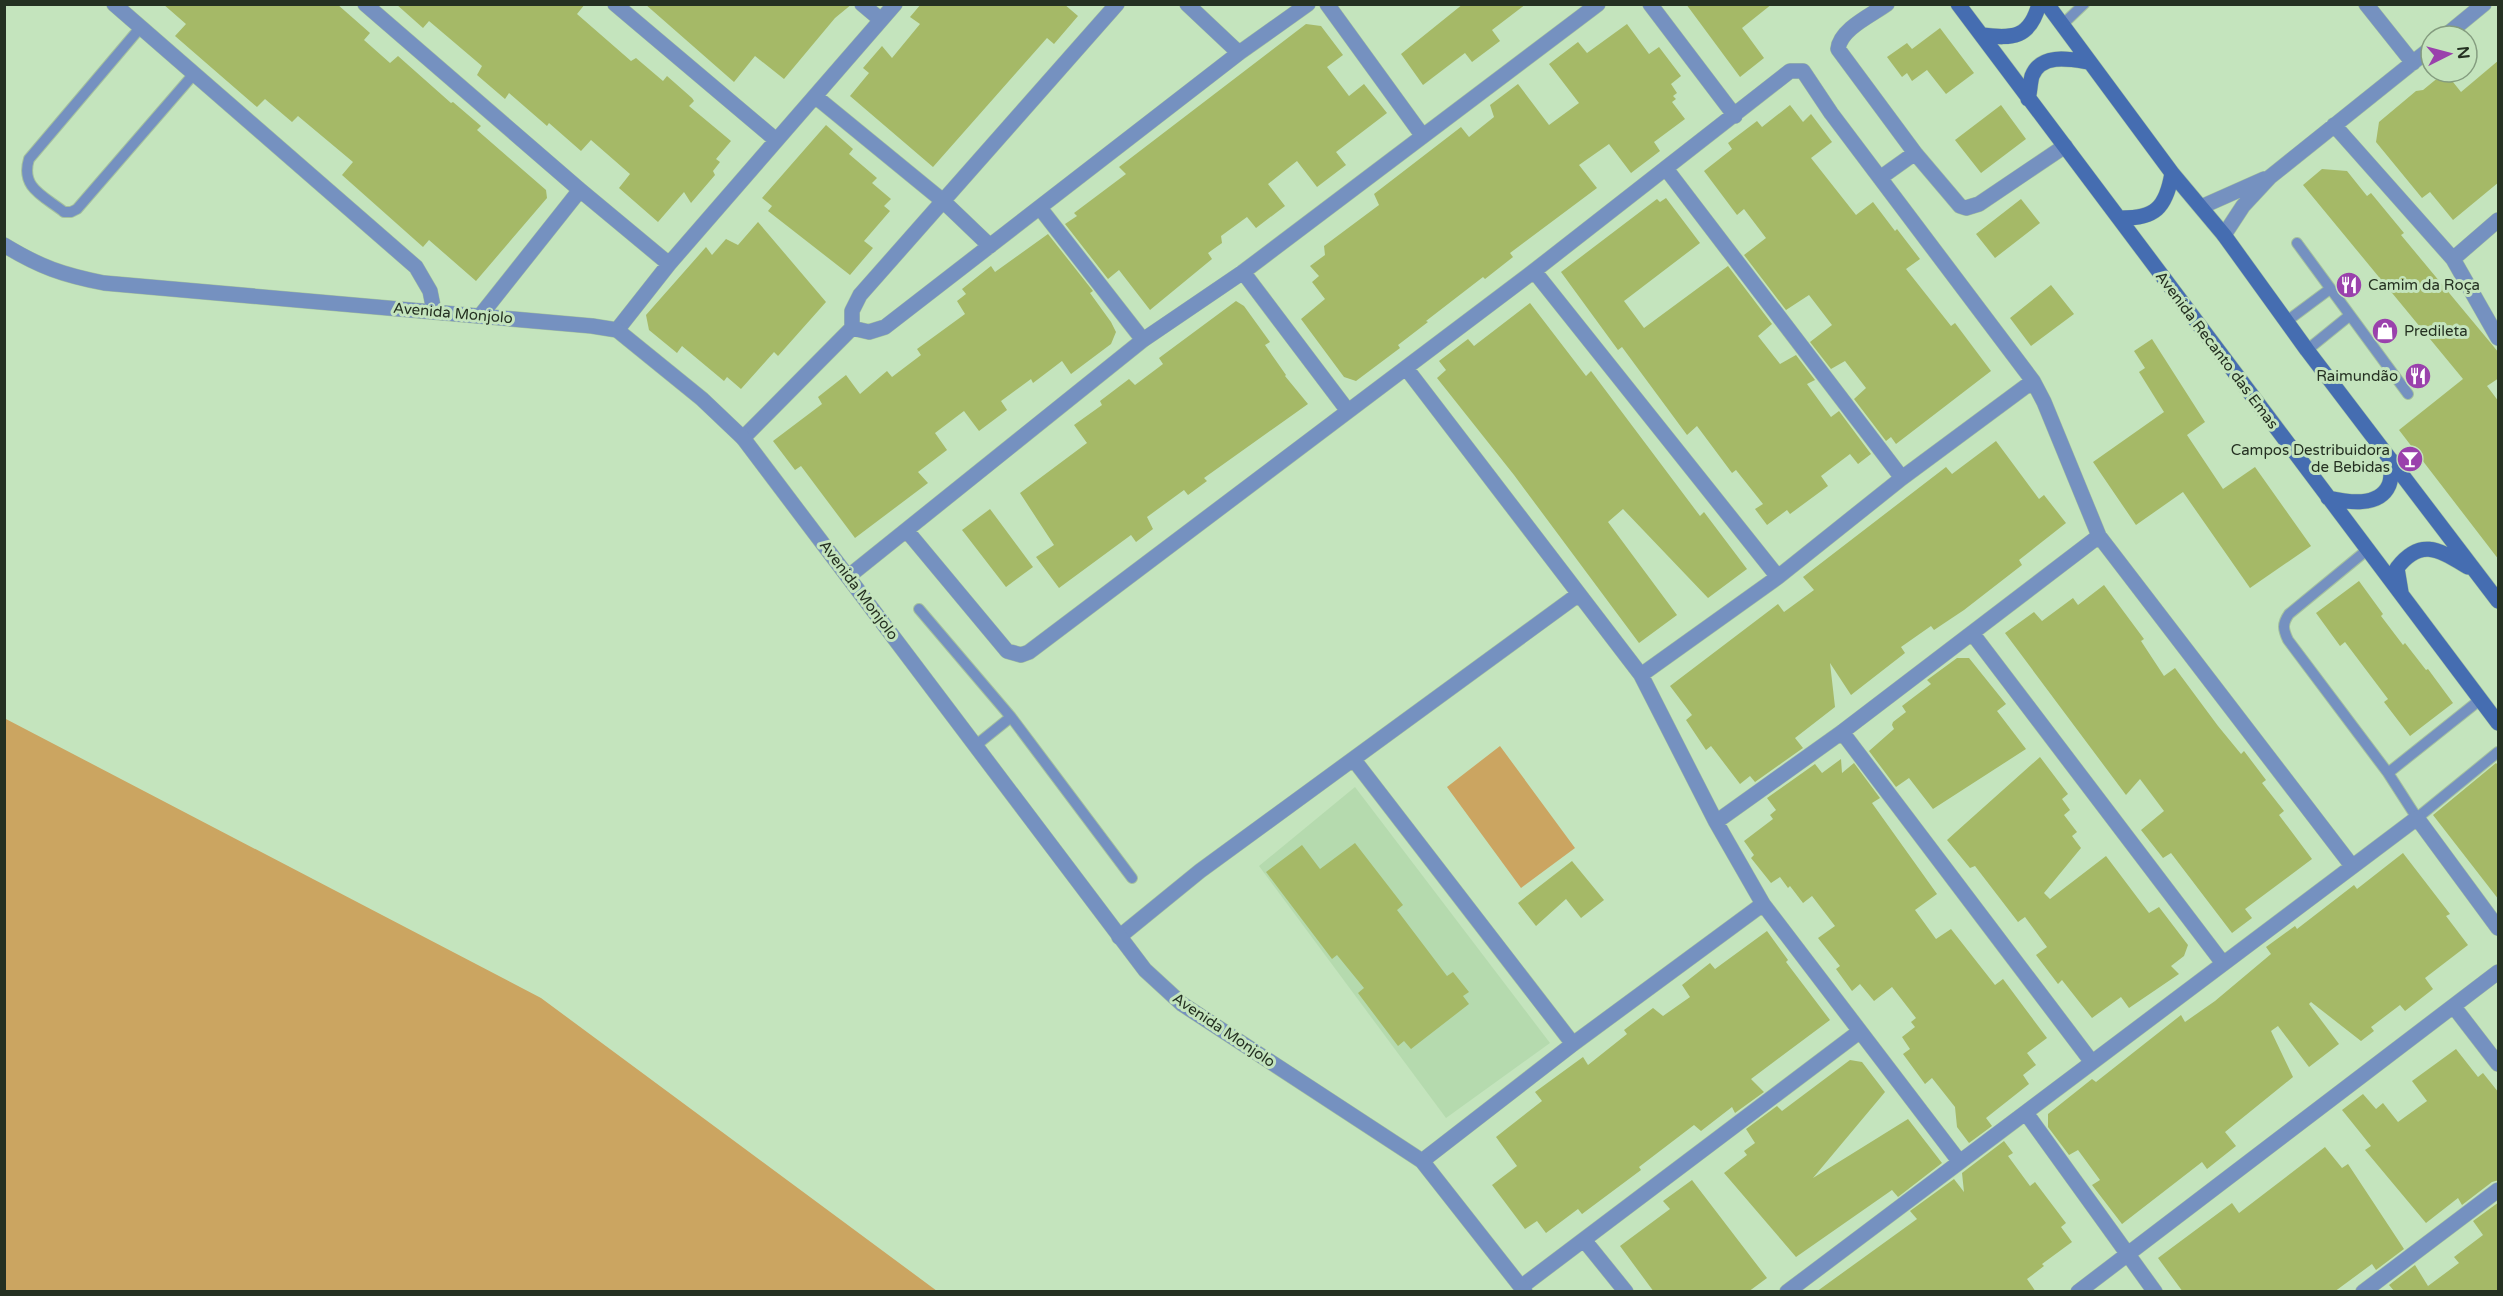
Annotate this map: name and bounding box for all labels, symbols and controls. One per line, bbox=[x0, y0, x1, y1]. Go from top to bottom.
north arrow bbox=[2419, 24, 2479, 84]
text: N bbox=[2452, 45, 2474, 60]
street label: Avenida Recanto das Emas bbox=[2152, 268, 2282, 432]
restaurant icon: Camim da Roça bbox=[2334, 270, 2364, 300]
place label: Camim da Roça bbox=[2368, 276, 2480, 294]
street label: Avenida Monjolo bbox=[392, 299, 514, 327]
shop icon: Predileta bbox=[2370, 316, 2400, 346]
place label: Predileta bbox=[2404, 322, 2468, 340]
restaurant icon: Raimundão bbox=[2403, 361, 2433, 391]
place label: Raimundão bbox=[2316, 367, 2398, 385]
place label: Campos Destribuidora de Bebidas bbox=[2231, 441, 2390, 476]
bar icon: Campos Destribuidora de Bebidas bbox=[2395, 444, 2425, 474]
street label: Avenida Monjolo bbox=[816, 537, 902, 643]
street label: Avenida Monjolo bbox=[1169, 989, 1279, 1071]

